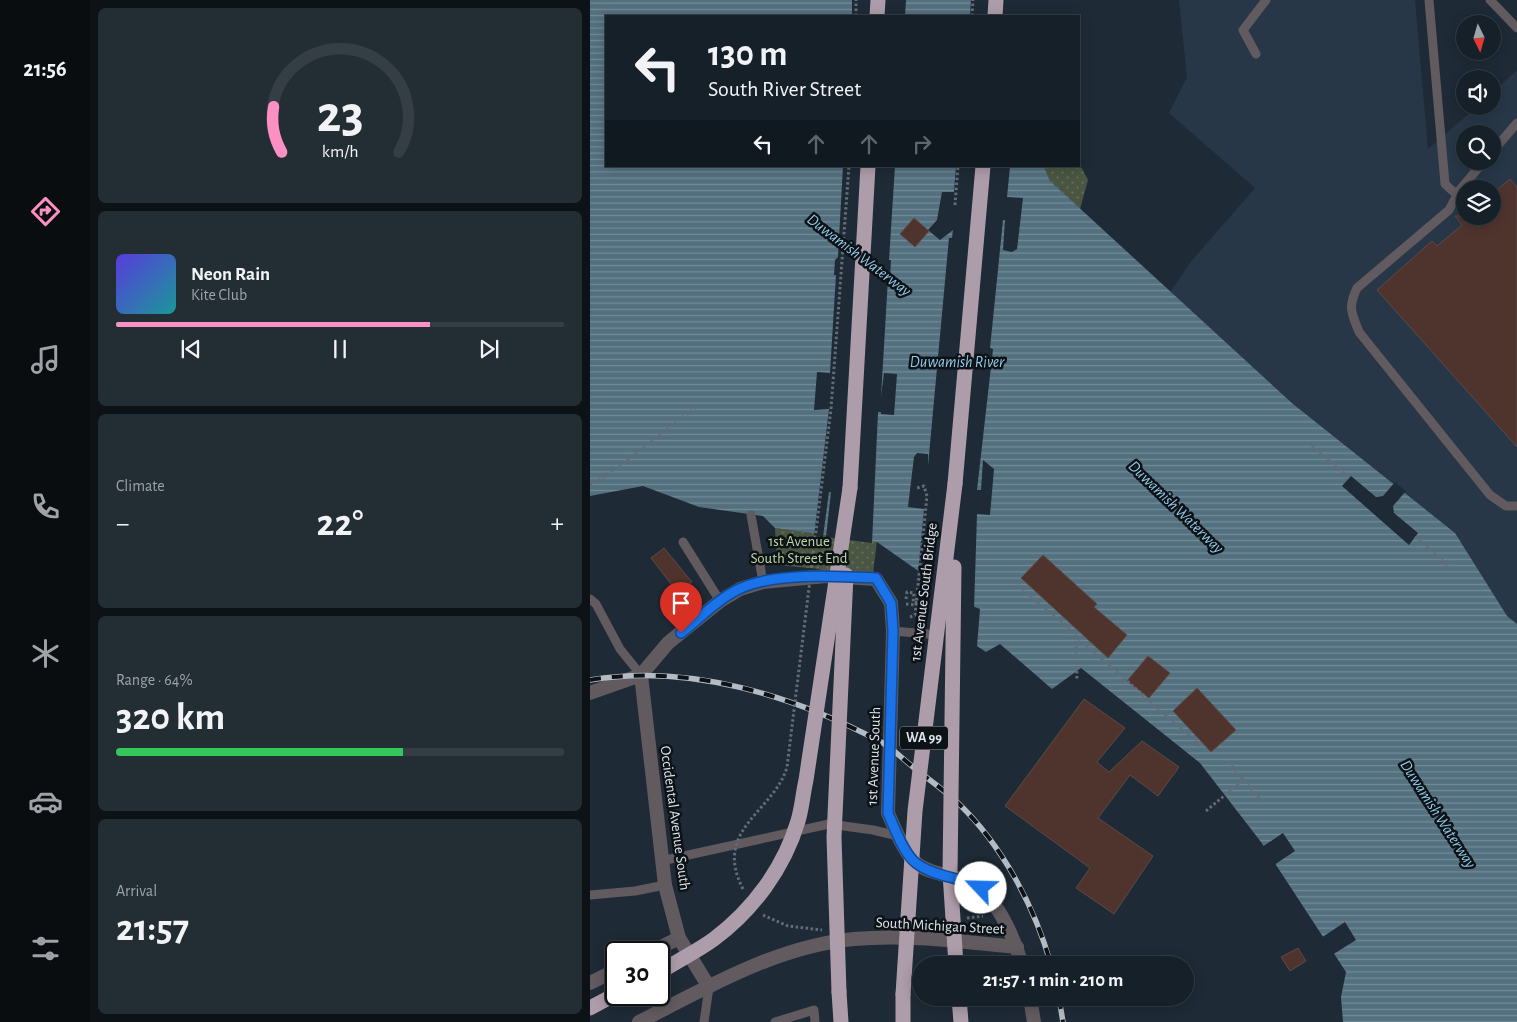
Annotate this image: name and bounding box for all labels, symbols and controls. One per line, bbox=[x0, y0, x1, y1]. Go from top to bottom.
north arrow bbox=[1456, 15, 1501, 60]
map controls bbox=[1456, 15, 1501, 225]
icon: left bbox=[625, 35, 690, 100]
text: 130 m bbox=[708, 37, 787, 72]
text: 21:56 bbox=[23, 58, 67, 80]
button: sound bbox=[1456, 70, 1501, 115]
text: South River Street bbox=[708, 78, 861, 100]
text: 23 bbox=[317, 89, 363, 141]
button: search bbox=[1456, 125, 1501, 170]
icon: left bbox=[749, 130, 777, 158]
icon: ahead bbox=[802, 130, 830, 158]
icon: ahead bbox=[855, 130, 883, 158]
icon: right bbox=[908, 130, 936, 158]
text: km/h bbox=[322, 143, 358, 161]
button: layers bbox=[1456, 180, 1501, 225]
icon: directions bbox=[28, 194, 63, 229]
water label: Duwamish Waterway bbox=[804, 211, 914, 299]
text: Neon Rain bbox=[191, 265, 270, 284]
text: Kite Club bbox=[191, 287, 247, 303]
icon: previous bbox=[177, 335, 205, 363]
icon: pause bbox=[326, 335, 354, 363]
icon: next bbox=[475, 335, 503, 363]
icon: music bbox=[28, 342, 63, 377]
water label: Duwamish River bbox=[910, 354, 1005, 370]
water label: Duwamish Waterway bbox=[1125, 458, 1227, 557]
text: Climate bbox=[116, 478, 165, 494]
icon: phone bbox=[28, 489, 63, 524]
text: 22° bbox=[317, 505, 363, 543]
text: − bbox=[116, 510, 129, 538]
text: + bbox=[551, 510, 564, 538]
street label: 1st Avenue South Bridge bbox=[908, 522, 940, 662]
park label: 1st Avenue South Street End bbox=[750, 534, 848, 566]
pin bbox=[660, 582, 702, 633]
icon: arrive bbox=[667, 589, 695, 617]
icon: climate bbox=[28, 636, 63, 671]
text: Range · 64% bbox=[116, 672, 193, 688]
text: 320 km bbox=[116, 699, 225, 737]
street label: 1st Avenue South bbox=[865, 706, 883, 806]
road number: WA 99 bbox=[900, 726, 948, 750]
street label: Occidental Avenue South bbox=[657, 745, 693, 891]
water label: Duwamish Waterway bbox=[1397, 757, 1479, 871]
icon: car bbox=[28, 784, 63, 819]
position arrow bbox=[954, 861, 1006, 913]
text: Arrival bbox=[116, 883, 157, 899]
text: 21:57 bbox=[116, 910, 189, 948]
street label: South Michigan Street bbox=[875, 915, 1005, 937]
icon: filters bbox=[28, 931, 63, 966]
speed limit sign: 30 bbox=[605, 941, 670, 1006]
text: 21:57 · 1 min · 210 m bbox=[983, 971, 1123, 990]

